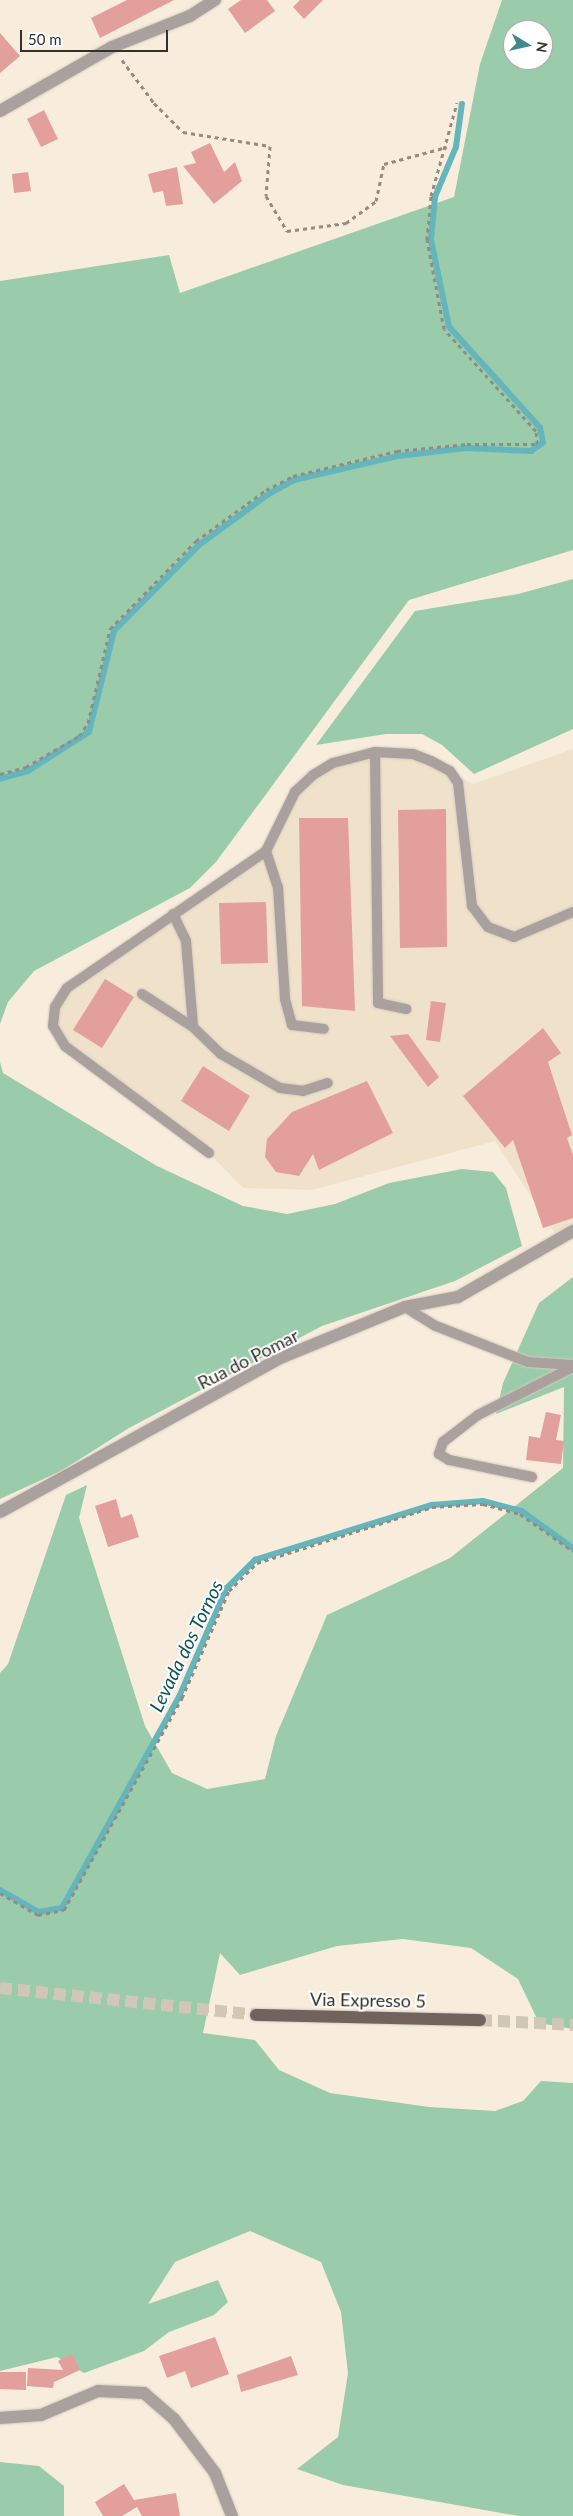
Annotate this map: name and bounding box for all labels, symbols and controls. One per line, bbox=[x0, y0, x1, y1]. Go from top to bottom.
scale bar bbox=[22, 20, 170, 52]
north arrow bbox=[503, 20, 553, 70]
text: 50 m bbox=[28, 30, 62, 48]
text: N bbox=[533, 41, 552, 54]
street label: Rua do Pomar bbox=[194, 1324, 302, 1394]
water label: Levada dos Tornos bbox=[144, 1576, 228, 1716]
street label: Via Expresso 5 bbox=[310, 1988, 426, 2012]

